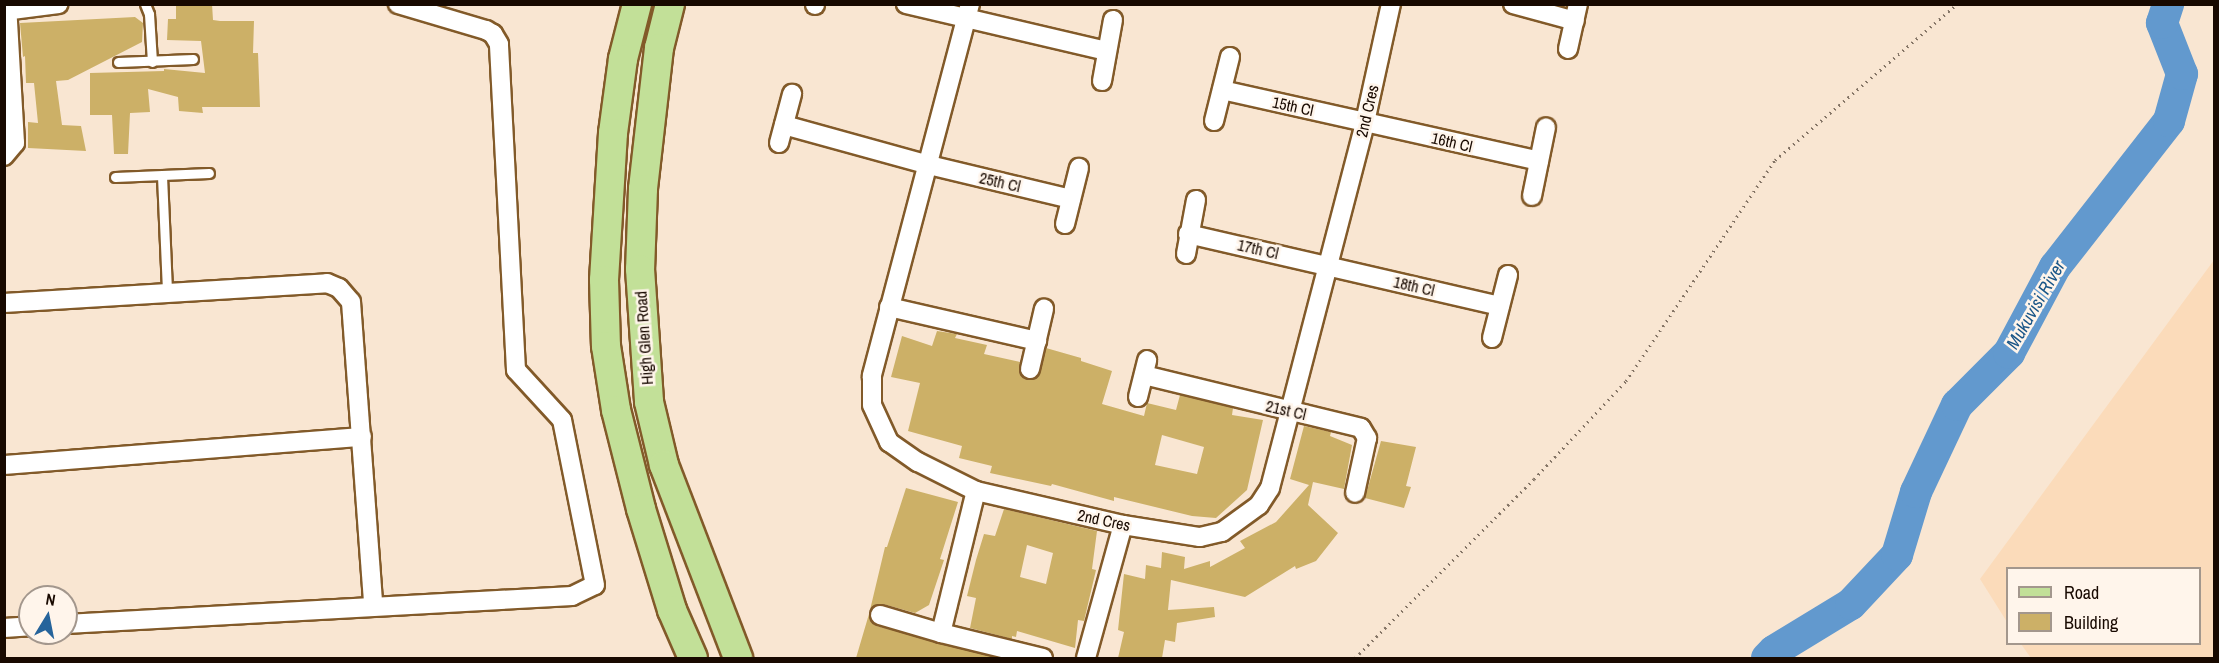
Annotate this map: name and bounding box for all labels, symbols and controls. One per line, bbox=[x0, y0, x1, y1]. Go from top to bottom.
street label: 2nd Cres bbox=[1352, 83, 1382, 139]
street label: 15th Cl bbox=[1271, 92, 1315, 120]
street label: 16th Cl bbox=[1430, 128, 1474, 156]
street label: 25th Cl bbox=[978, 168, 1022, 196]
street label: 17th Cl bbox=[1236, 235, 1280, 263]
water label: Mukuvisi River bbox=[2002, 257, 2070, 353]
street label: 18th Cl bbox=[1392, 272, 1436, 300]
street label: High Glen Road bbox=[631, 290, 657, 386]
street label: 21st Cl bbox=[1264, 396, 1308, 424]
street label: 2nd Cres bbox=[1076, 505, 1132, 535]
legend bbox=[2006, 567, 2201, 645]
text: Road bbox=[2064, 580, 2099, 605]
north arrow bbox=[18, 585, 78, 645]
text: N bbox=[44, 588, 57, 611]
text: Building bbox=[2064, 610, 2118, 635]

